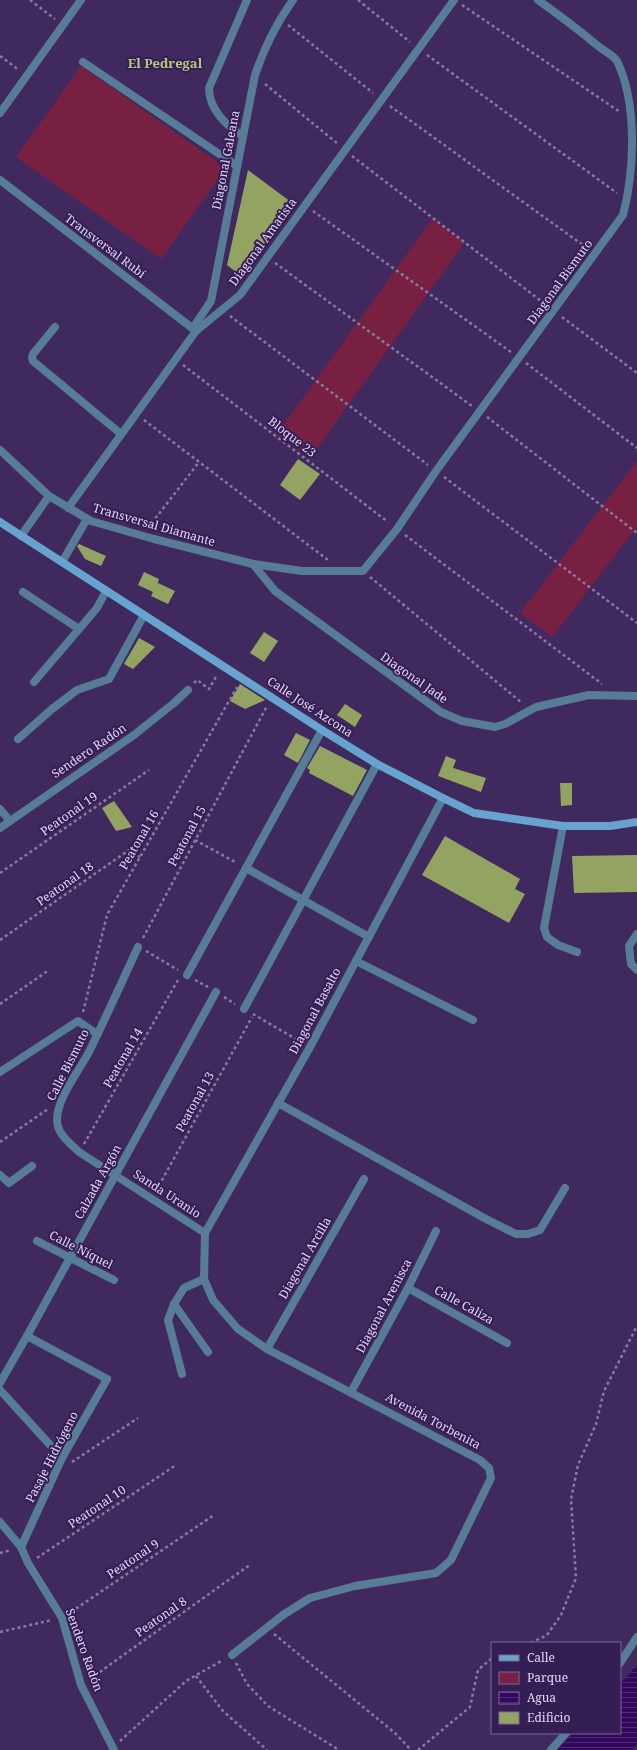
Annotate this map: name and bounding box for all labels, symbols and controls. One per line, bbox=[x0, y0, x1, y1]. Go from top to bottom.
district label: El Pedregal bbox=[128, 54, 203, 72]
street label: Diagonal Galeana bbox=[208, 109, 244, 211]
street label: Diagonal Amatista bbox=[225, 194, 300, 289]
street label: Transversal Rubí bbox=[61, 210, 149, 282]
street label: Diagonal Bismuto bbox=[523, 236, 596, 328]
street label: Bloque 23 bbox=[265, 413, 320, 461]
street label: Transversal Diamante bbox=[91, 499, 217, 550]
street label: Diagonal Jade bbox=[377, 648, 451, 707]
street label: Calle José Azcona bbox=[264, 672, 357, 741]
street label: Sendero Radón bbox=[48, 719, 130, 782]
street label: Peatonal 19 bbox=[37, 788, 101, 840]
street label: Peatonal 15 bbox=[163, 802, 210, 869]
street label: Peatonal 16 bbox=[115, 807, 163, 873]
street label: Peatonal 18 bbox=[33, 857, 97, 910]
street label: Diagonal Basalto bbox=[285, 964, 345, 1057]
street label: Peatonal 14 bbox=[99, 1025, 147, 1091]
street label: Calle Bismuto bbox=[42, 1026, 93, 1104]
street label: Peatonal 13 bbox=[171, 1068, 218, 1135]
street label: Calzada Argón bbox=[70, 1141, 125, 1222]
street label: Sanda Uranio bbox=[130, 1165, 204, 1222]
street label: Diagonal Arcilla bbox=[274, 1213, 335, 1302]
street label: Calle Níquel bbox=[47, 1226, 116, 1273]
street label: Diagonal Arenisca bbox=[352, 1256, 416, 1356]
street label: Calle Caliza bbox=[431, 1281, 497, 1328]
street label: Avenida Torbenita bbox=[383, 1388, 484, 1453]
street label: Pasaje Hidrógeno bbox=[21, 1408, 82, 1505]
street label: Peatonal 10 bbox=[64, 1481, 129, 1532]
street label: Peatonal 9 bbox=[103, 1535, 162, 1582]
street label: Peatonal 8 bbox=[131, 1592, 190, 1641]
street label: Sendero Radón bbox=[62, 1606, 107, 1694]
legend bbox=[491, 1642, 621, 1734]
text: Calle bbox=[527, 1649, 555, 1666]
text: Parque bbox=[527, 1669, 568, 1686]
text: Agua bbox=[527, 1689, 556, 1706]
text: Edificio bbox=[527, 1709, 570, 1726]

